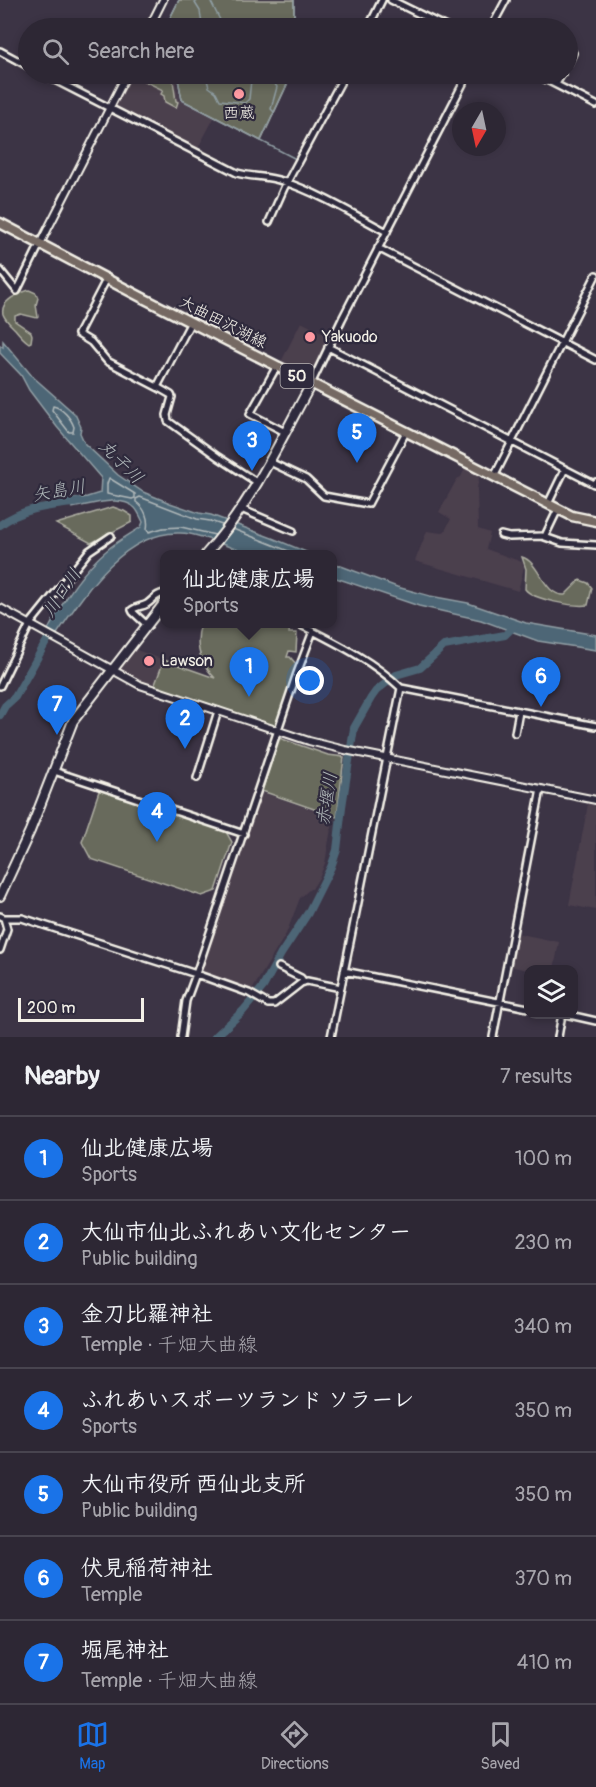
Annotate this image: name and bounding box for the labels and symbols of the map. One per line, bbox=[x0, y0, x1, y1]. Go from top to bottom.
marker: 西蔵 bbox=[232, 87, 246, 101]
north arrow bbox=[452, 102, 506, 156]
place label: 西蔵 bbox=[223, 103, 255, 123]
street label: 大曲田沢湖線 bbox=[176, 291, 270, 353]
place label: Yakuodo bbox=[321, 327, 378, 347]
marker: Yakuodo bbox=[303, 330, 317, 344]
road number: 50 bbox=[280, 364, 314, 388]
pin: 5 bbox=[338, 414, 376, 463]
pin: 3 bbox=[232, 422, 272, 471]
water label: 丸子川 bbox=[94, 435, 148, 489]
water label: 矢島川 bbox=[30, 475, 88, 507]
water label: 川口川 bbox=[37, 564, 87, 622]
pin: 1 bbox=[230, 648, 268, 697]
place label: Lawson bbox=[161, 651, 213, 671]
marker: Lawson bbox=[142, 654, 156, 668]
pin: 6 bbox=[522, 658, 560, 707]
your location bbox=[295, 666, 324, 695]
pin: 7 bbox=[38, 686, 76, 735]
pin: 2 bbox=[166, 700, 204, 749]
water label: 赤堰川 bbox=[311, 771, 343, 827]
pin: 4 bbox=[138, 792, 176, 842]
scale bar bbox=[18, 995, 144, 1022]

